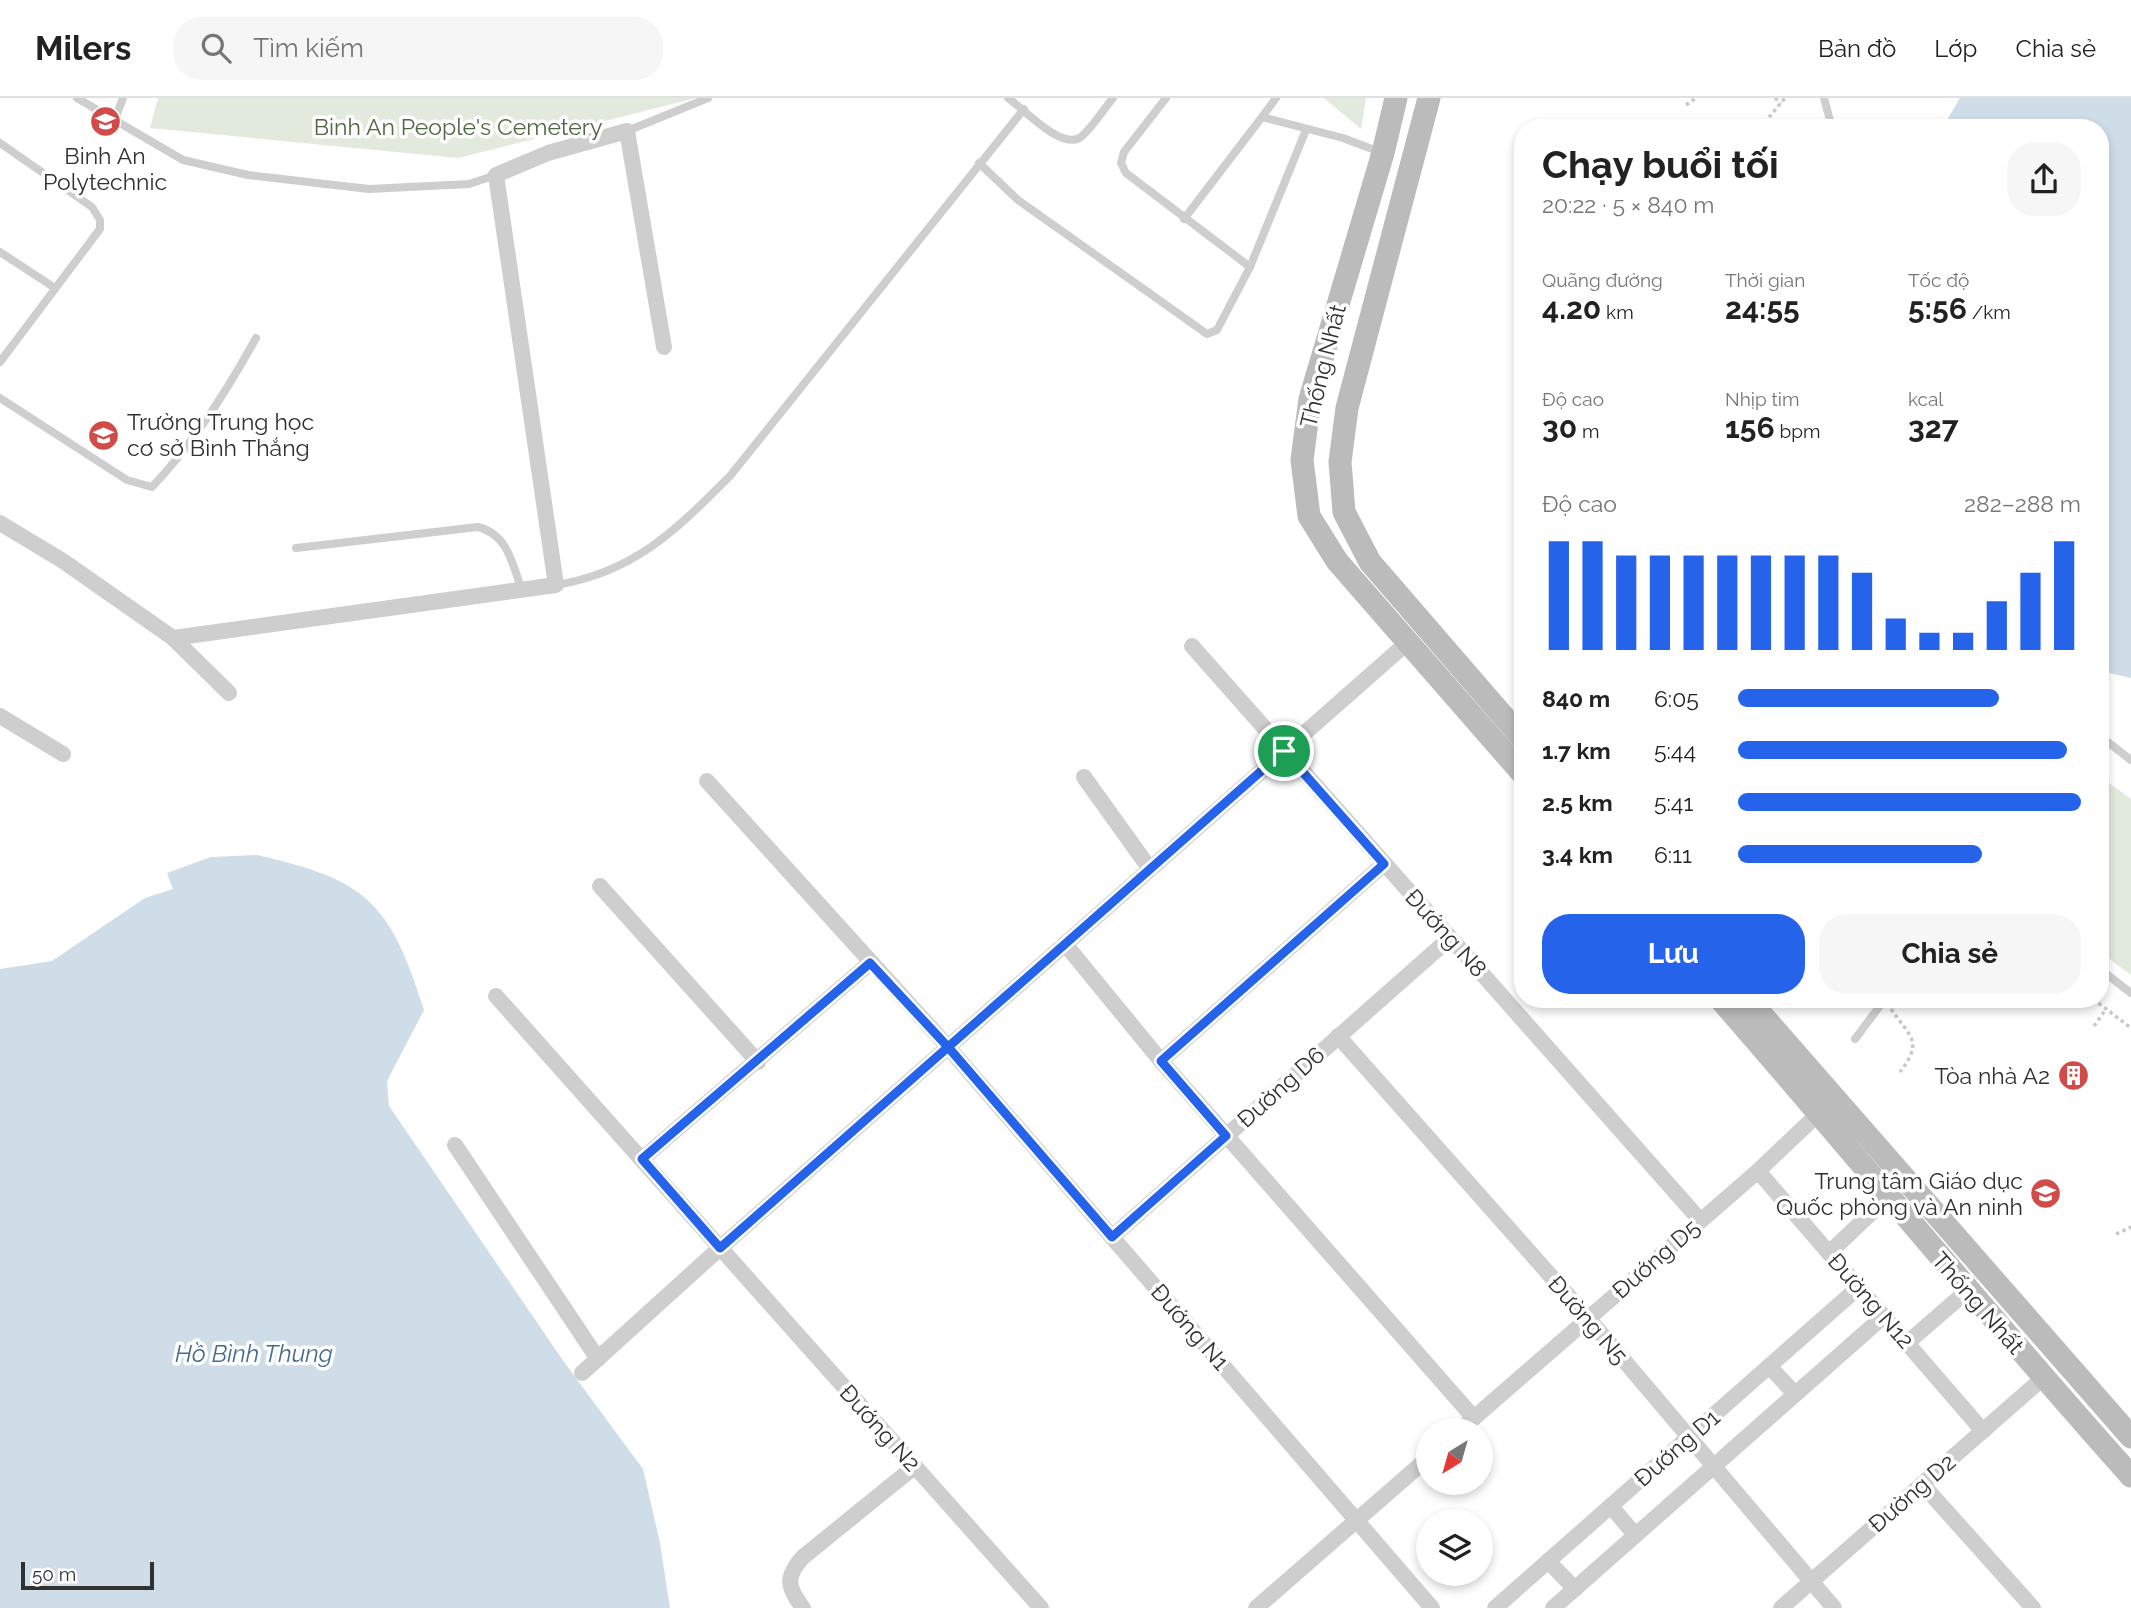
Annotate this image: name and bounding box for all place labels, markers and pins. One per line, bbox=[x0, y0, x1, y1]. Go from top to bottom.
school or university icon: Binh An Polytechnic bbox=[88, 105, 122, 139]
place label: Binh An Polytechnic bbox=[43, 142, 167, 195]
place label: Trường Trung học cơ sở Bình Thắng bbox=[127, 408, 314, 461]
school or university icon: Trường Trung học cơ sở Bình Thắng bbox=[87, 418, 121, 452]
pin bbox=[1254, 721, 1314, 781]
building icon: Tòa nhà A2 bbox=[2056, 1059, 2090, 1093]
place label: Tòa nhà A2 bbox=[1934, 1062, 2050, 1089]
place label: Trung tâm Giáo dục Quốc phòng và An ninh bbox=[1776, 1167, 2023, 1220]
school or university icon: Trung tâm Giáo dục Quốc phòng và An ninh bbox=[2029, 1177, 2063, 1211]

